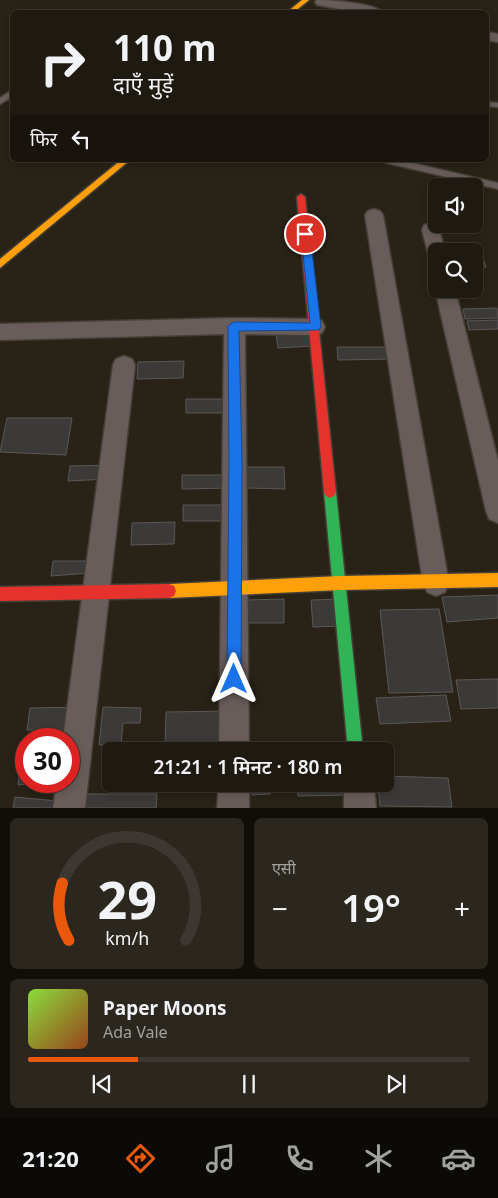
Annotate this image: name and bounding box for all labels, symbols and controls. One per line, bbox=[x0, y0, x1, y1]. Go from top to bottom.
text: 110 m bbox=[113, 24, 216, 71]
icon: right bbox=[30, 30, 95, 95]
text: दाएँ मुड़ें bbox=[113, 69, 173, 99]
icon: left bbox=[67, 125, 95, 153]
text: फिर bbox=[30, 126, 57, 152]
map controls bbox=[428, 178, 483, 298]
button: sound bbox=[428, 178, 483, 233]
pin bbox=[284, 213, 326, 255]
icon: arrive bbox=[291, 220, 319, 248]
button: search bbox=[428, 243, 483, 298]
position arrow bbox=[207, 652, 259, 704]
speed limit sign: 30 bbox=[15, 728, 80, 793]
text: 21:21 · 1 मिनट · 180 m bbox=[153, 754, 343, 780]
text: एसी bbox=[272, 857, 296, 879]
text: 29 bbox=[97, 863, 157, 934]
text: 19° bbox=[341, 881, 401, 933]
text: − bbox=[272, 889, 288, 927]
text: + bbox=[454, 889, 470, 927]
text: km/h bbox=[105, 926, 149, 950]
text: Paper Moons bbox=[103, 995, 227, 1021]
text: Ada Vale bbox=[103, 1021, 168, 1043]
icon: previous bbox=[88, 1070, 116, 1098]
icon: pause bbox=[235, 1070, 263, 1098]
icon: next bbox=[382, 1070, 410, 1098]
icon: directions bbox=[123, 1141, 158, 1176]
icon: music bbox=[203, 1141, 238, 1176]
icon: phone bbox=[282, 1141, 317, 1176]
icon: climate bbox=[361, 1141, 396, 1176]
icon: car bbox=[441, 1141, 476, 1176]
text: 21:20 bbox=[22, 1143, 79, 1173]

